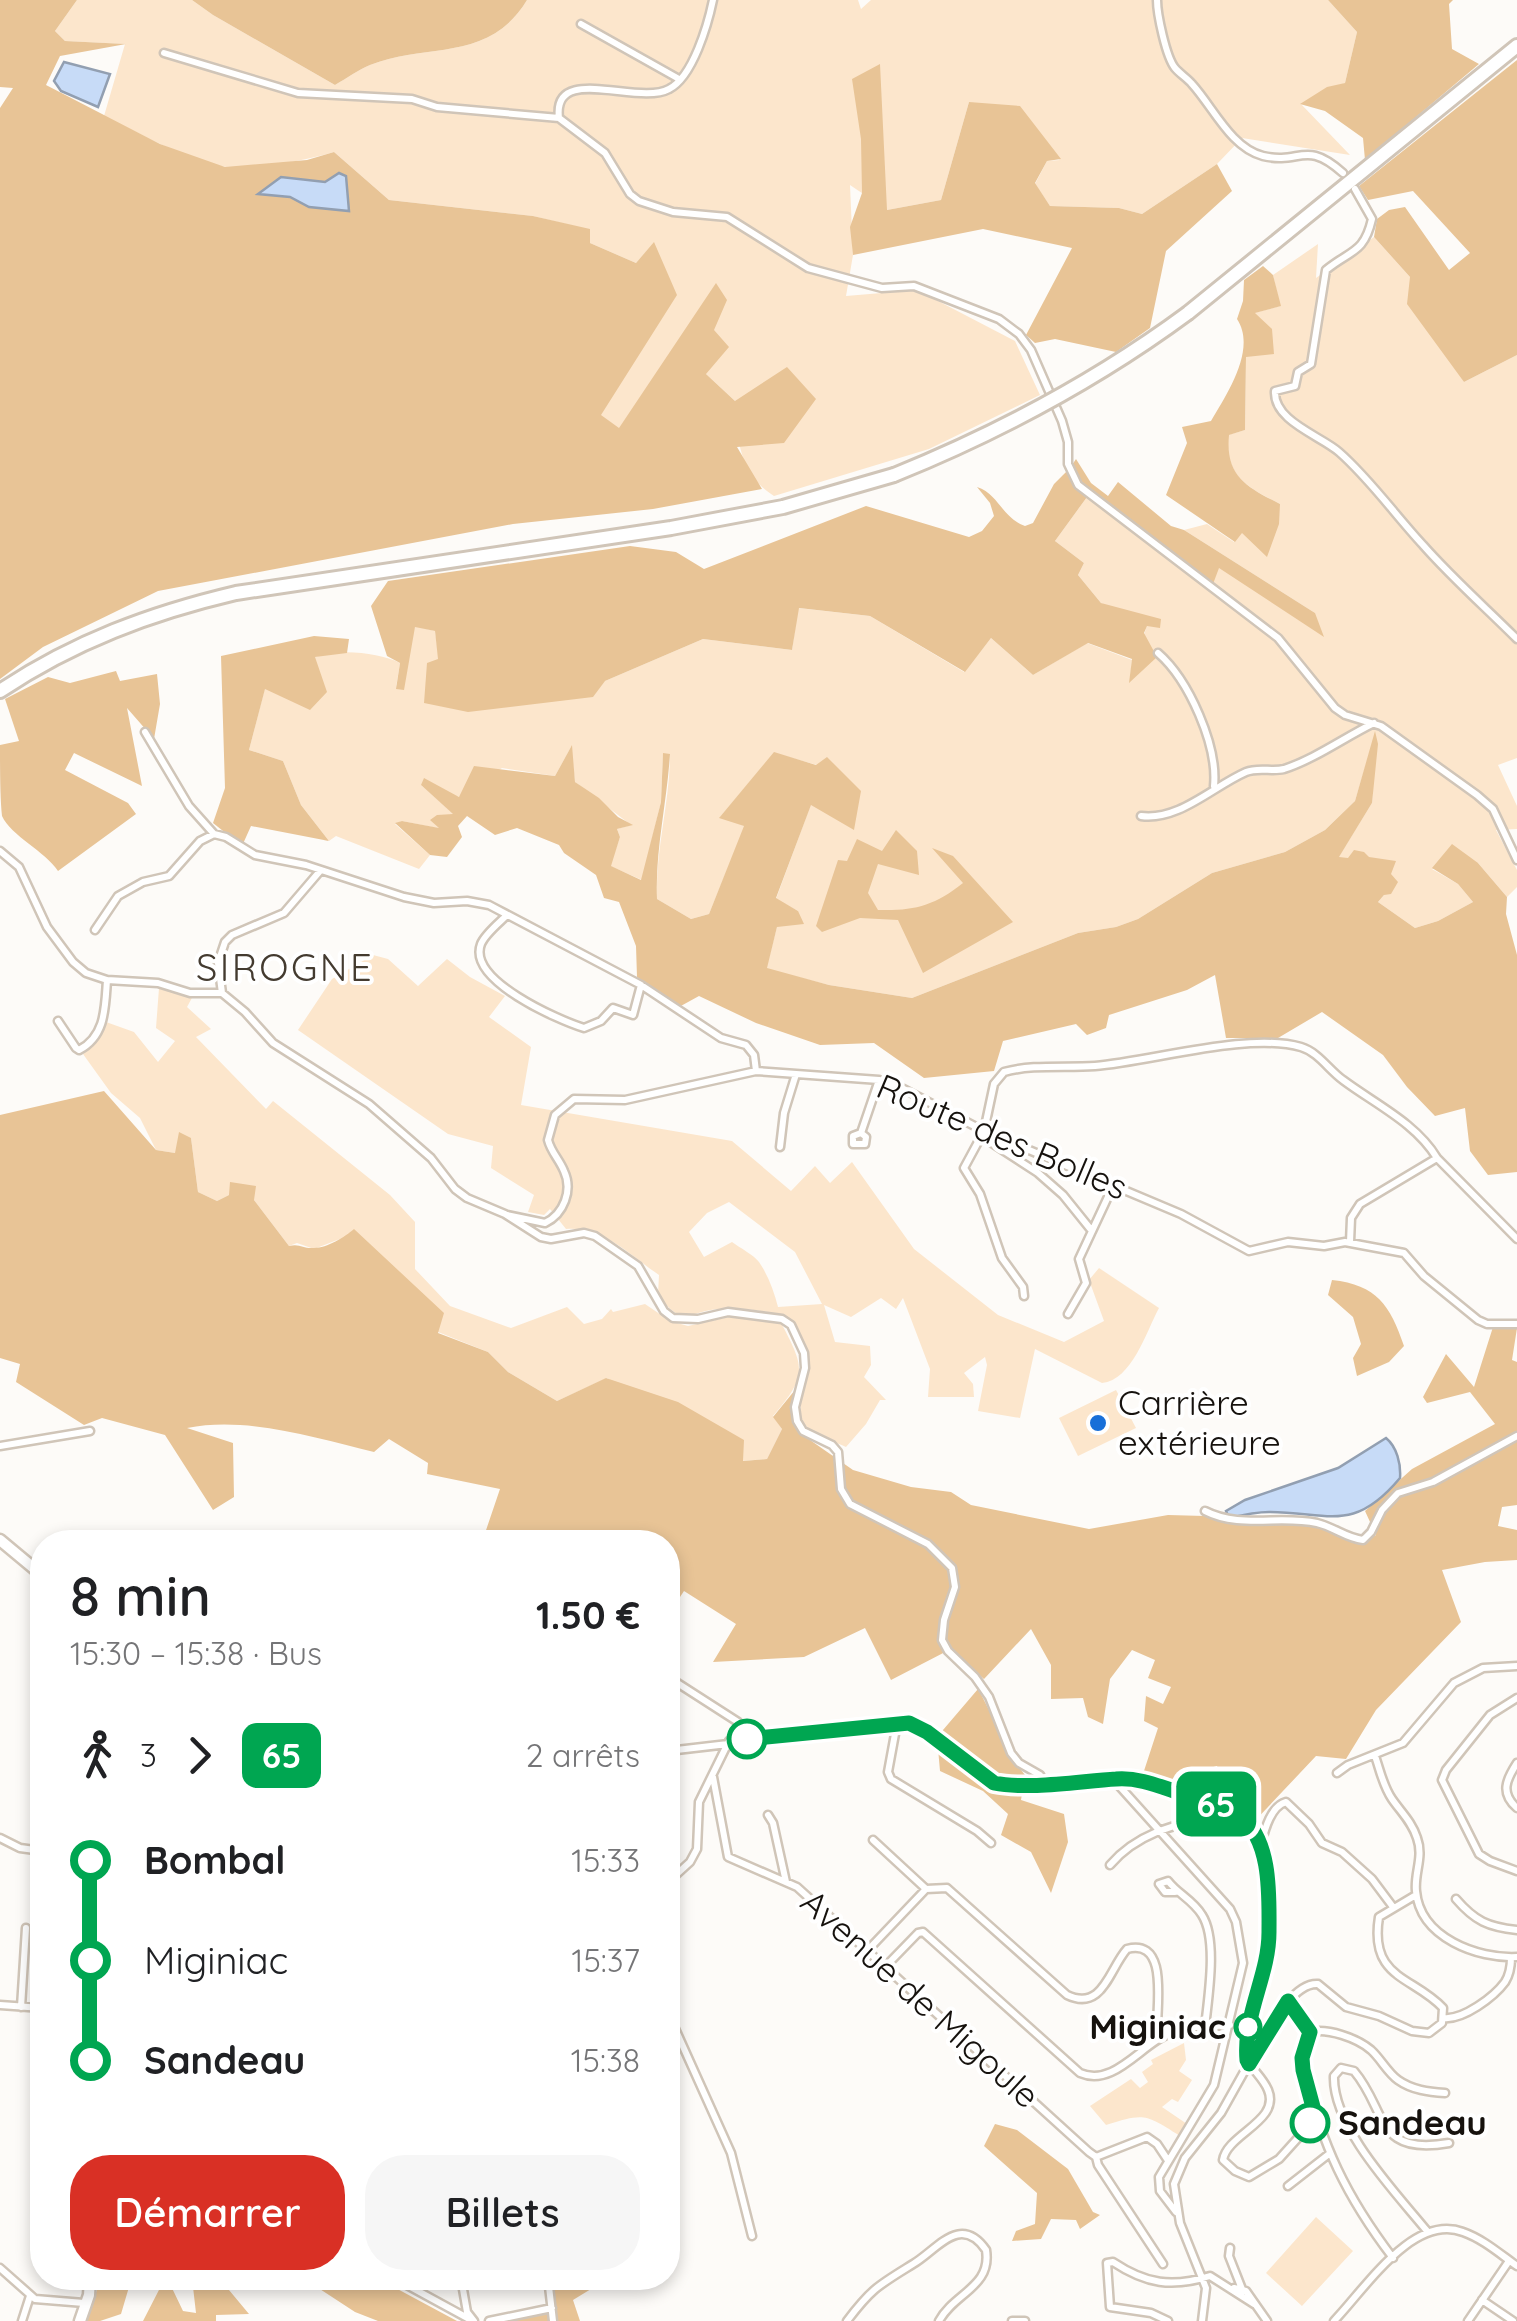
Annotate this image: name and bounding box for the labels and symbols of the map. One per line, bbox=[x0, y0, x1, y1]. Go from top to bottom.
district label: SIROGNE bbox=[196, 943, 374, 991]
street label: Route des Bolles bbox=[870, 1063, 1134, 1209]
place label: Carrière extérieure bbox=[1118, 1380, 1281, 1464]
marker: Carrière extérieure bbox=[1087, 1412, 1109, 1434]
unlabelled marker bbox=[728, 1720, 766, 1758]
line badge: 65 bbox=[1171, 1772, 1261, 1836]
street label: Avenue de Migoule bbox=[792, 1880, 1049, 2117]
place label: Miginiac bbox=[1089, 2004, 1226, 2048]
marker: Miginiac bbox=[1235, 2014, 1261, 2040]
place label: Sandeau bbox=[1338, 2100, 1487, 2144]
marker: Sandeau bbox=[1291, 2104, 1329, 2142]

